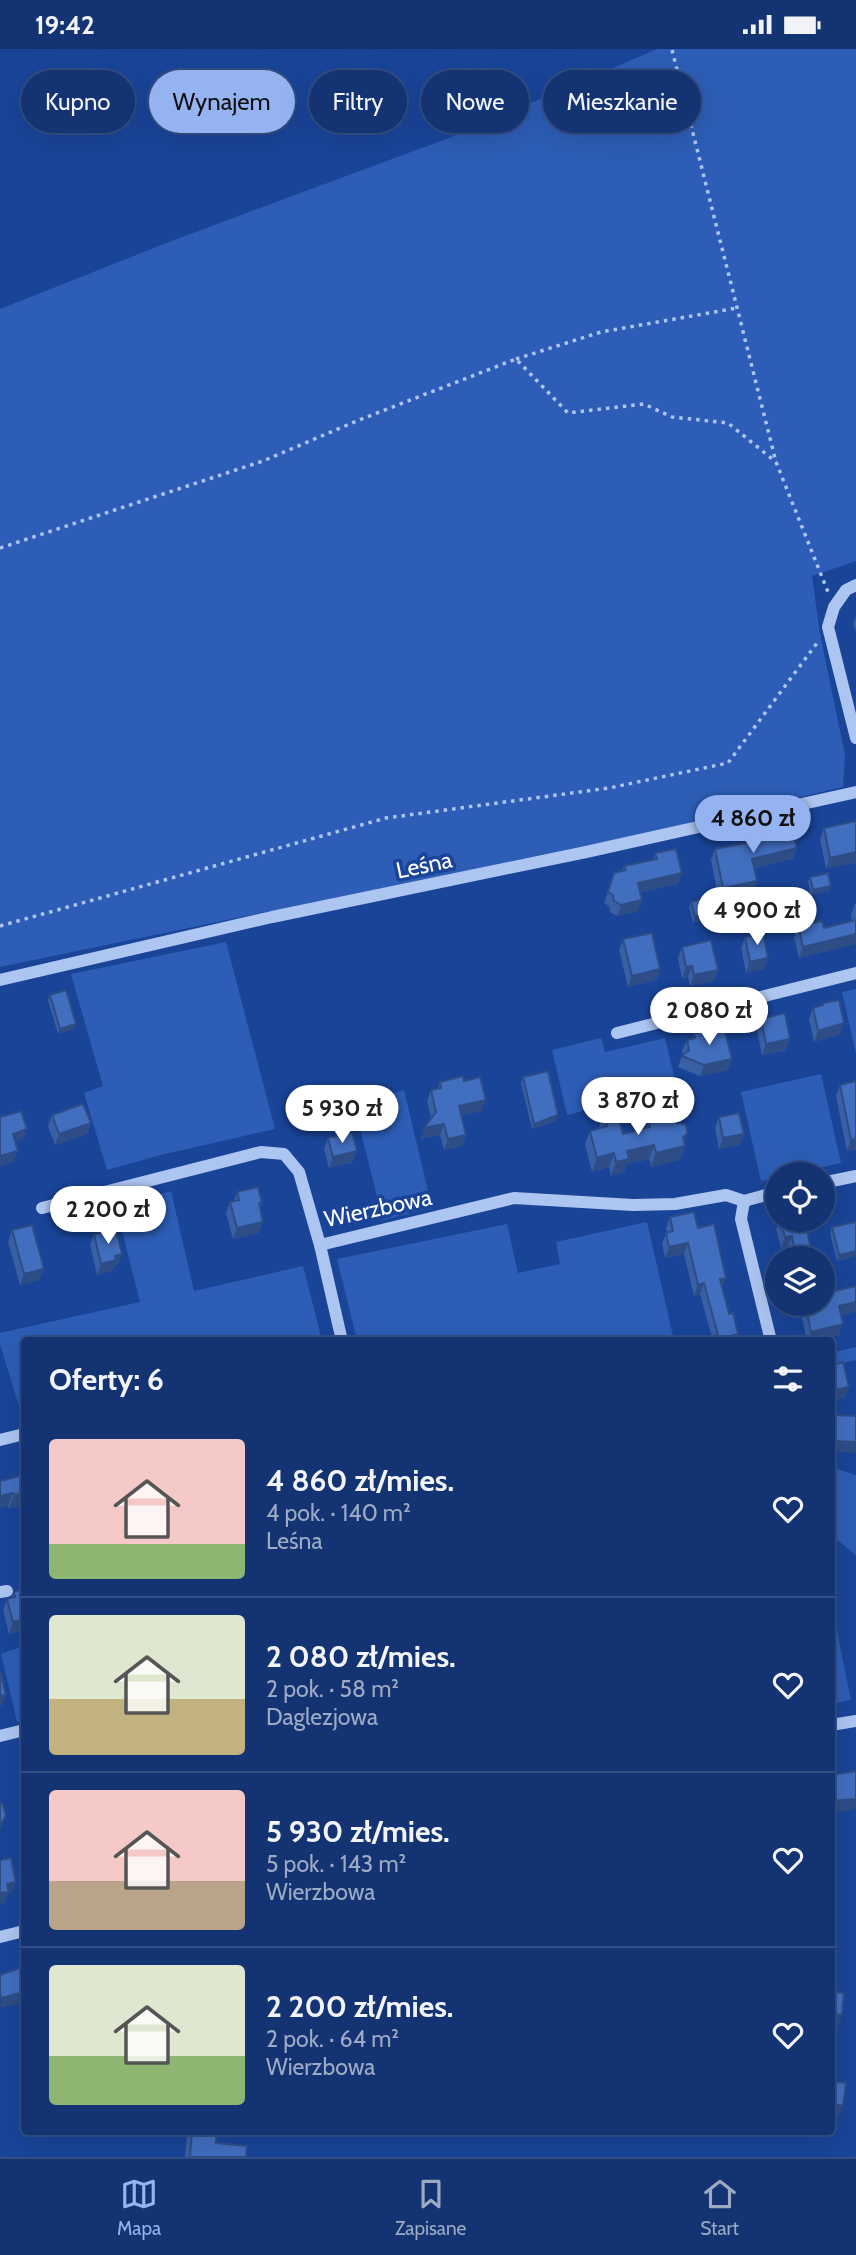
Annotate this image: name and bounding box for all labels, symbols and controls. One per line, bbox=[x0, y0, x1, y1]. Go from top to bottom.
text: 19:42 bbox=[35, 9, 95, 41]
chip: Kupno bbox=[21, 70, 135, 133]
chip: Wynajem bbox=[149, 70, 295, 133]
chip: Filtry bbox=[309, 70, 407, 133]
chip: Nowe bbox=[421, 70, 529, 133]
chip: Mieszkanie bbox=[543, 70, 701, 133]
pin: 4 860 zł bbox=[681, 795, 825, 855]
text: 4 860 zł bbox=[711, 804, 795, 832]
street label: Leśna bbox=[393, 845, 455, 885]
pin: 4 900 zł bbox=[685, 887, 829, 947]
text: 4 900 zł bbox=[714, 896, 800, 924]
pin: 2 080 zł bbox=[637, 988, 781, 1047]
text: 2 080 zł bbox=[666, 996, 752, 1024]
pin: 3 870 zł bbox=[566, 1077, 710, 1137]
pin: 5 930 zł bbox=[270, 1085, 414, 1145]
text: 3 870 zł bbox=[597, 1086, 679, 1114]
text: 5 930 zł bbox=[301, 1094, 383, 1122]
map controls bbox=[765, 1162, 835, 1316]
button: locate bbox=[765, 1162, 835, 1232]
street label: Wierzbowa bbox=[322, 1183, 434, 1233]
pin: 2 200 zł bbox=[36, 1187, 180, 1246]
text: 2 200 zł bbox=[66, 1195, 150, 1223]
button: layers bbox=[765, 1246, 835, 1316]
icon: filters bbox=[769, 1360, 807, 1398]
text: Oferty: 6 bbox=[49, 1361, 164, 1398]
text: 4 860 zł/mies. bbox=[266, 1462, 454, 1499]
icon: home bbox=[105, 1467, 189, 1551]
icon: heart bbox=[769, 1490, 807, 1528]
text: 4 pok. · 140 m² bbox=[266, 1499, 411, 1527]
text: Leśna bbox=[266, 1527, 323, 1555]
text: 2 080 zł/mies. bbox=[266, 1638, 456, 1675]
icon: home bbox=[105, 1643, 189, 1727]
icon: heart bbox=[769, 1666, 807, 1704]
text: 2 pok. · 58 m² bbox=[266, 1675, 399, 1703]
text: Daglezjowa bbox=[266, 1703, 378, 1731]
text: 5 930 zł/mies. bbox=[266, 1813, 450, 1850]
icon: home bbox=[105, 1818, 189, 1902]
icon: heart bbox=[769, 1841, 807, 1879]
text: 5 pok. · 143 m² bbox=[266, 1850, 406, 1878]
text: Wierzbowa bbox=[266, 1878, 375, 1906]
text: 2 200 zł/mies. bbox=[266, 1988, 454, 2025]
icon: home bbox=[105, 1993, 189, 2077]
icon: heart bbox=[769, 2016, 807, 2054]
text: 2 pok. · 64 m² bbox=[266, 2025, 399, 2053]
text: Wierzbowa bbox=[266, 2053, 375, 2081]
tab: Mapa bbox=[117, 2175, 161, 2240]
tab: Zapisane bbox=[395, 2175, 466, 2240]
tab: Start bbox=[700, 2175, 739, 2240]

